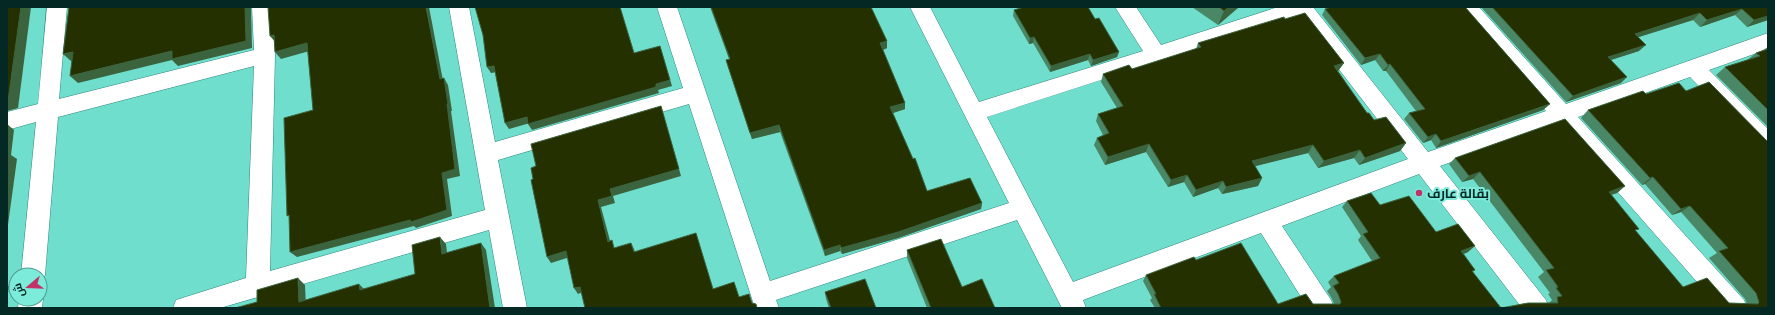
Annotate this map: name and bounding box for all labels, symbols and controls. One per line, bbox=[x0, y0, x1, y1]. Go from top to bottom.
place label: بقالة عارف bbox=[1427, 185, 1489, 201]
marker: بقالة عارف bbox=[1414, 188, 1424, 198]
north arrow bbox=[8, 267, 48, 307]
text: ش bbox=[10, 281, 27, 299]

